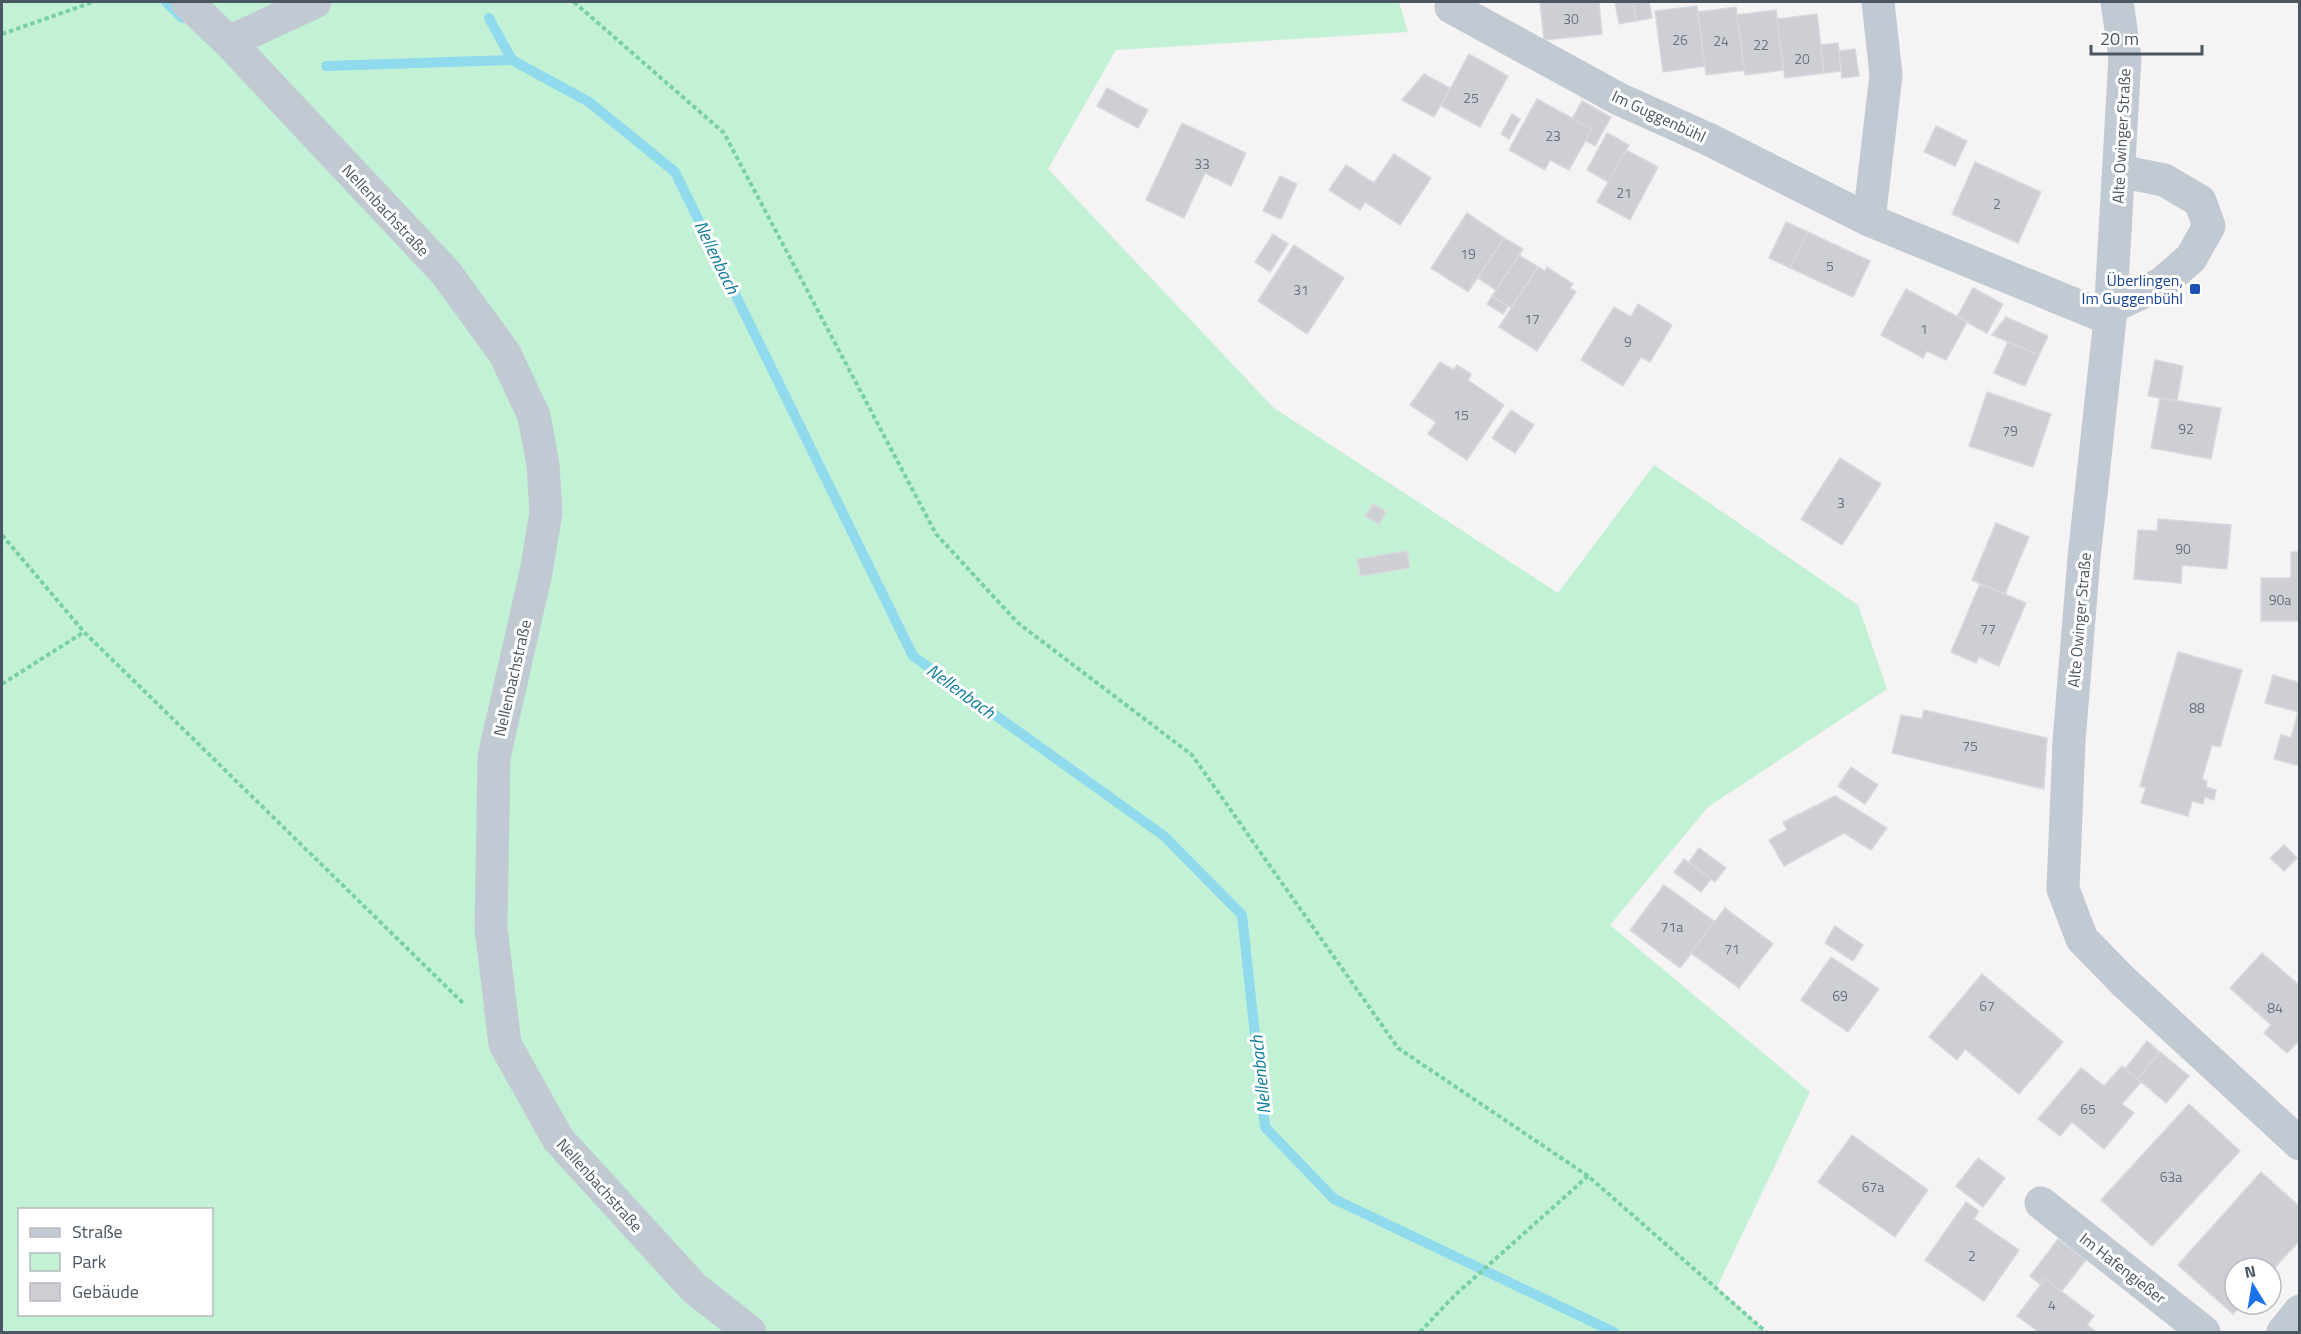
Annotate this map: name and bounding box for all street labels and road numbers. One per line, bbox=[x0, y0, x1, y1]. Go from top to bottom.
street label: Alte Owinger Straße bbox=[2105, 68, 2137, 204]
street label: Im Guggenbühl bbox=[1608, 84, 1710, 148]
street label: Nellenbachstraße bbox=[337, 158, 435, 262]
street label: Alte Owinger Straße bbox=[2061, 551, 2097, 689]
street label: Nellenbachstraße bbox=[487, 617, 537, 739]
street label: Nellenbachstraße bbox=[551, 1133, 649, 1237]
street label: Im Hafengießer bbox=[2075, 1227, 2172, 1310]

